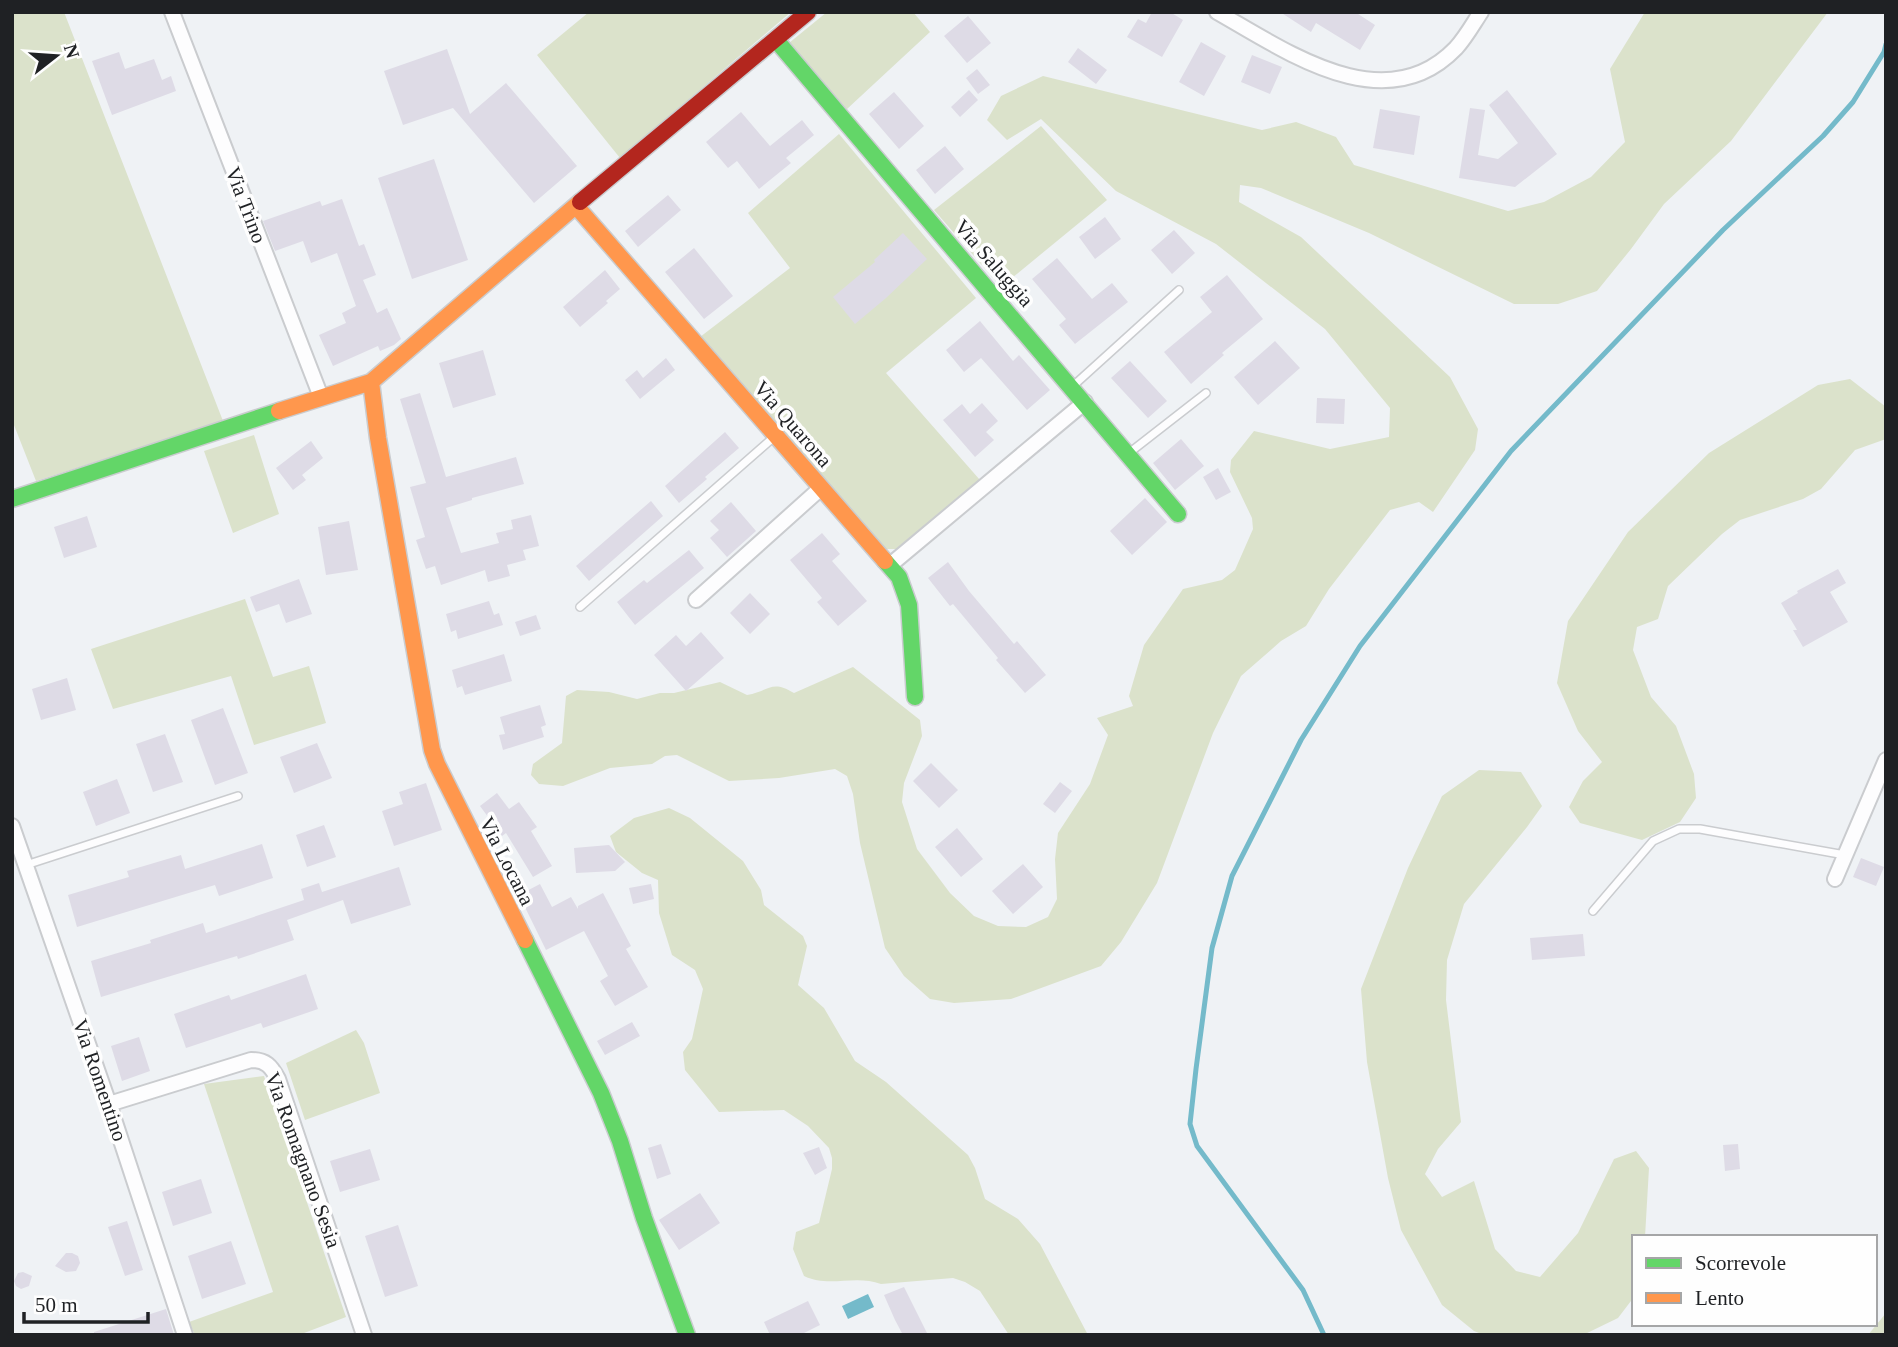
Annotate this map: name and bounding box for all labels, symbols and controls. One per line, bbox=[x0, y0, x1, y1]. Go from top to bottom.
north arrow bbox=[21, 21, 91, 91]
text: N bbox=[60, 42, 84, 61]
street label: Via Trino bbox=[220, 163, 272, 247]
street label: Via Saluggia bbox=[950, 214, 1039, 312]
street label: Via Quarona bbox=[749, 376, 837, 473]
street label: Via Locana bbox=[474, 813, 540, 910]
street label: Via Romentino bbox=[68, 1016, 132, 1144]
street label: Via Romagnano Sesia bbox=[260, 1069, 346, 1252]
legend bbox=[1632, 1235, 1877, 1326]
text: Scorrevole bbox=[1695, 1251, 1786, 1275]
scale bar bbox=[24, 1280, 149, 1324]
text: Lento bbox=[1695, 1286, 1744, 1310]
text: 50 m bbox=[35, 1293, 78, 1317]

